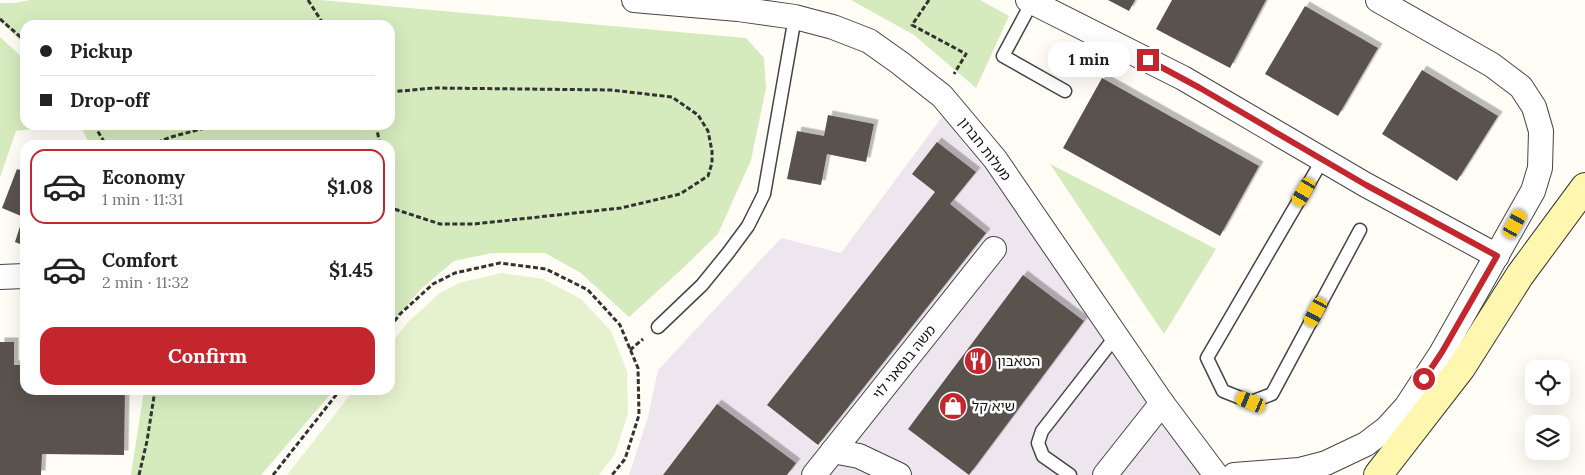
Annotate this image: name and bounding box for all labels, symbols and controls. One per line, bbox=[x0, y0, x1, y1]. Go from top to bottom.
text: Pickup bbox=[70, 39, 133, 63]
callout: 1 min bbox=[1048, 42, 1130, 78]
text: 1 min bbox=[1069, 49, 1109, 69]
route end bbox=[1137, 49, 1159, 71]
text: Drop-off bbox=[70, 88, 149, 112]
street label: מעלות חברון bbox=[955, 114, 1015, 184]
icon: car bbox=[42, 164, 87, 209]
text: Economy bbox=[102, 165, 185, 189]
text: $1.08 bbox=[327, 175, 373, 199]
car bbox=[1290, 175, 1317, 209]
text: 1 min · 11:31 bbox=[102, 189, 183, 209]
car bbox=[1501, 207, 1528, 241]
icon: car bbox=[42, 247, 87, 292]
text: Comfort bbox=[102, 248, 178, 272]
text: $1.45 bbox=[329, 258, 373, 282]
text: 2 min · 11:32 bbox=[102, 272, 189, 292]
car bbox=[1302, 295, 1329, 329]
street label: משה בוסאני לוי bbox=[869, 321, 939, 403]
button: Confirm bbox=[40, 327, 375, 385]
restaurant icon: הטאבון bbox=[963, 346, 993, 376]
place label: הטאבון bbox=[997, 352, 1040, 370]
map controls bbox=[1525, 360, 1570, 460]
button: locate bbox=[1525, 360, 1570, 405]
route start bbox=[1413, 368, 1435, 390]
car bbox=[1234, 389, 1267, 415]
shop icon: שיא קל bbox=[938, 391, 968, 421]
place label: שיא קל bbox=[972, 397, 1015, 415]
button: layers bbox=[1525, 415, 1570, 460]

